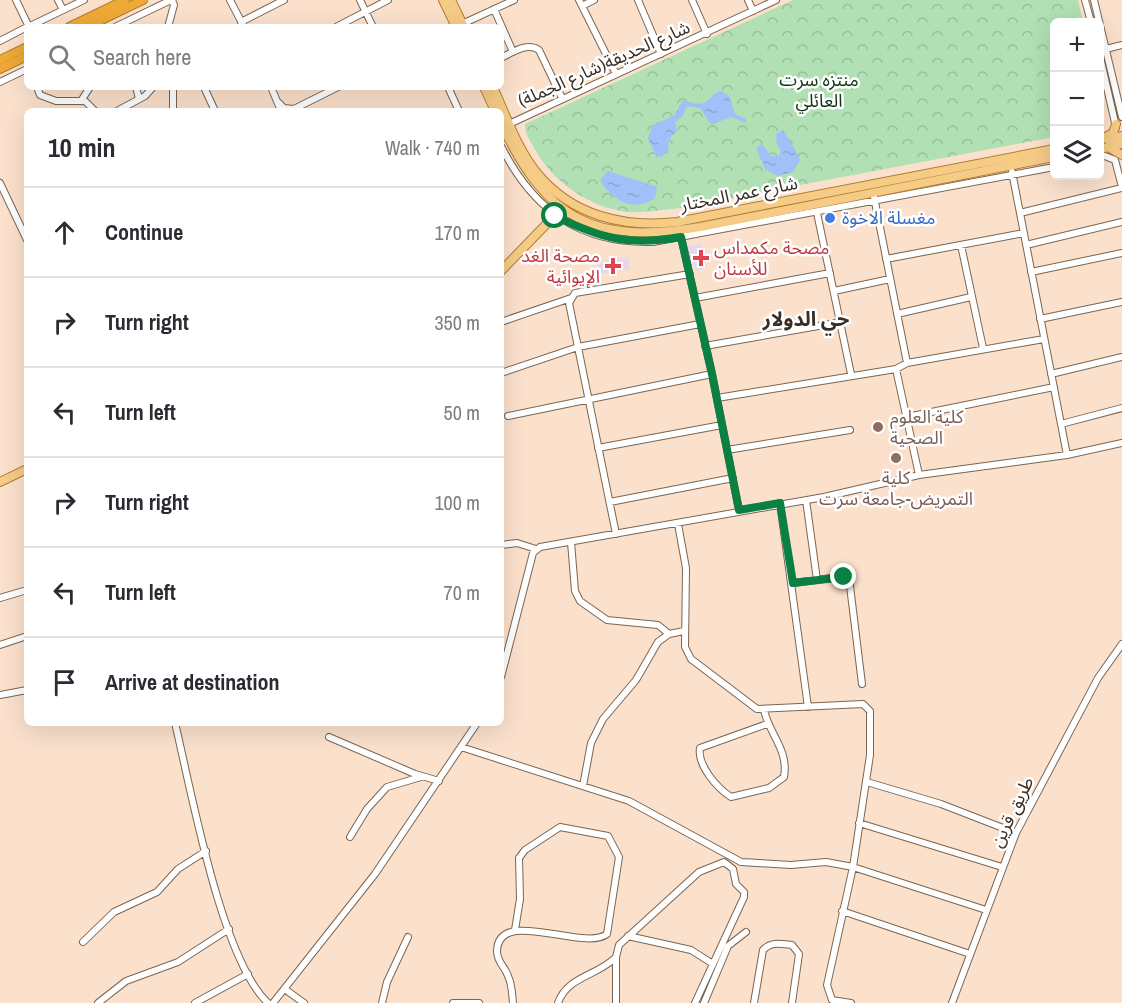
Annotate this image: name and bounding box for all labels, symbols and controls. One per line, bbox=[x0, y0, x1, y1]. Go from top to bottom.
street label: شارع الحديقة(شارع الجملة) bbox=[514, 14, 695, 115]
map controls bbox=[1050, 18, 1104, 180]
button: + bbox=[1050, 18, 1104, 72]
search box bbox=[24, 24, 504, 90]
icon: search bbox=[45, 41, 78, 74]
text: Search here bbox=[93, 42, 191, 72]
park label: منتزه سرت العائلي bbox=[779, 67, 859, 114]
button: − bbox=[1050, 72, 1104, 126]
button: layers bbox=[1050, 126, 1104, 180]
text: 10 min bbox=[48, 130, 116, 165]
text: Walk · 740 m bbox=[385, 134, 480, 161]
street label: شارع عمر المختار bbox=[677, 170, 800, 219]
route start bbox=[541, 202, 567, 228]
place label: مغسلة الاخوة bbox=[842, 205, 936, 230]
marker: مغسلة الاخوة bbox=[823, 211, 837, 225]
icon: ahead bbox=[48, 216, 81, 249]
text: Continue bbox=[105, 217, 183, 247]
text: 170 m bbox=[434, 219, 480, 246]
place label: مصحة مكمداس للأسنان bbox=[714, 235, 829, 281]
place label: مصحة الغد الإيوائية bbox=[521, 243, 600, 289]
marker: مصحة مكمداس للأسنان bbox=[692, 249, 710, 267]
marker: مصحة الغد الإيوائية bbox=[604, 257, 622, 275]
district label: حي الدولار bbox=[762, 305, 850, 336]
icon: right bbox=[48, 306, 81, 339]
text: Turn right bbox=[105, 307, 189, 337]
text: 350 m bbox=[434, 309, 480, 336]
icon: left bbox=[48, 396, 81, 429]
text: Turn left bbox=[105, 397, 176, 427]
text: 50 m bbox=[444, 399, 480, 426]
place label: كلية العلوم الصحية bbox=[890, 404, 964, 450]
marker: كلية العلوم الصحية bbox=[871, 420, 885, 434]
marker: كلية التمريض-جامعة سرت bbox=[889, 451, 903, 465]
place label: كلية التمريض-جامعة سرت bbox=[819, 465, 973, 511]
icon: right bbox=[48, 486, 81, 519]
text: Turn right bbox=[105, 487, 189, 517]
text: 100 m bbox=[434, 489, 480, 516]
route end bbox=[830, 563, 856, 589]
icon: left bbox=[48, 576, 81, 609]
text: Turn left bbox=[105, 577, 176, 607]
text: 70 m bbox=[444, 579, 480, 606]
icon: arrive bbox=[48, 666, 81, 699]
text: Arrive at destination bbox=[105, 667, 279, 697]
street label: طريق قرين bbox=[984, 772, 1039, 851]

